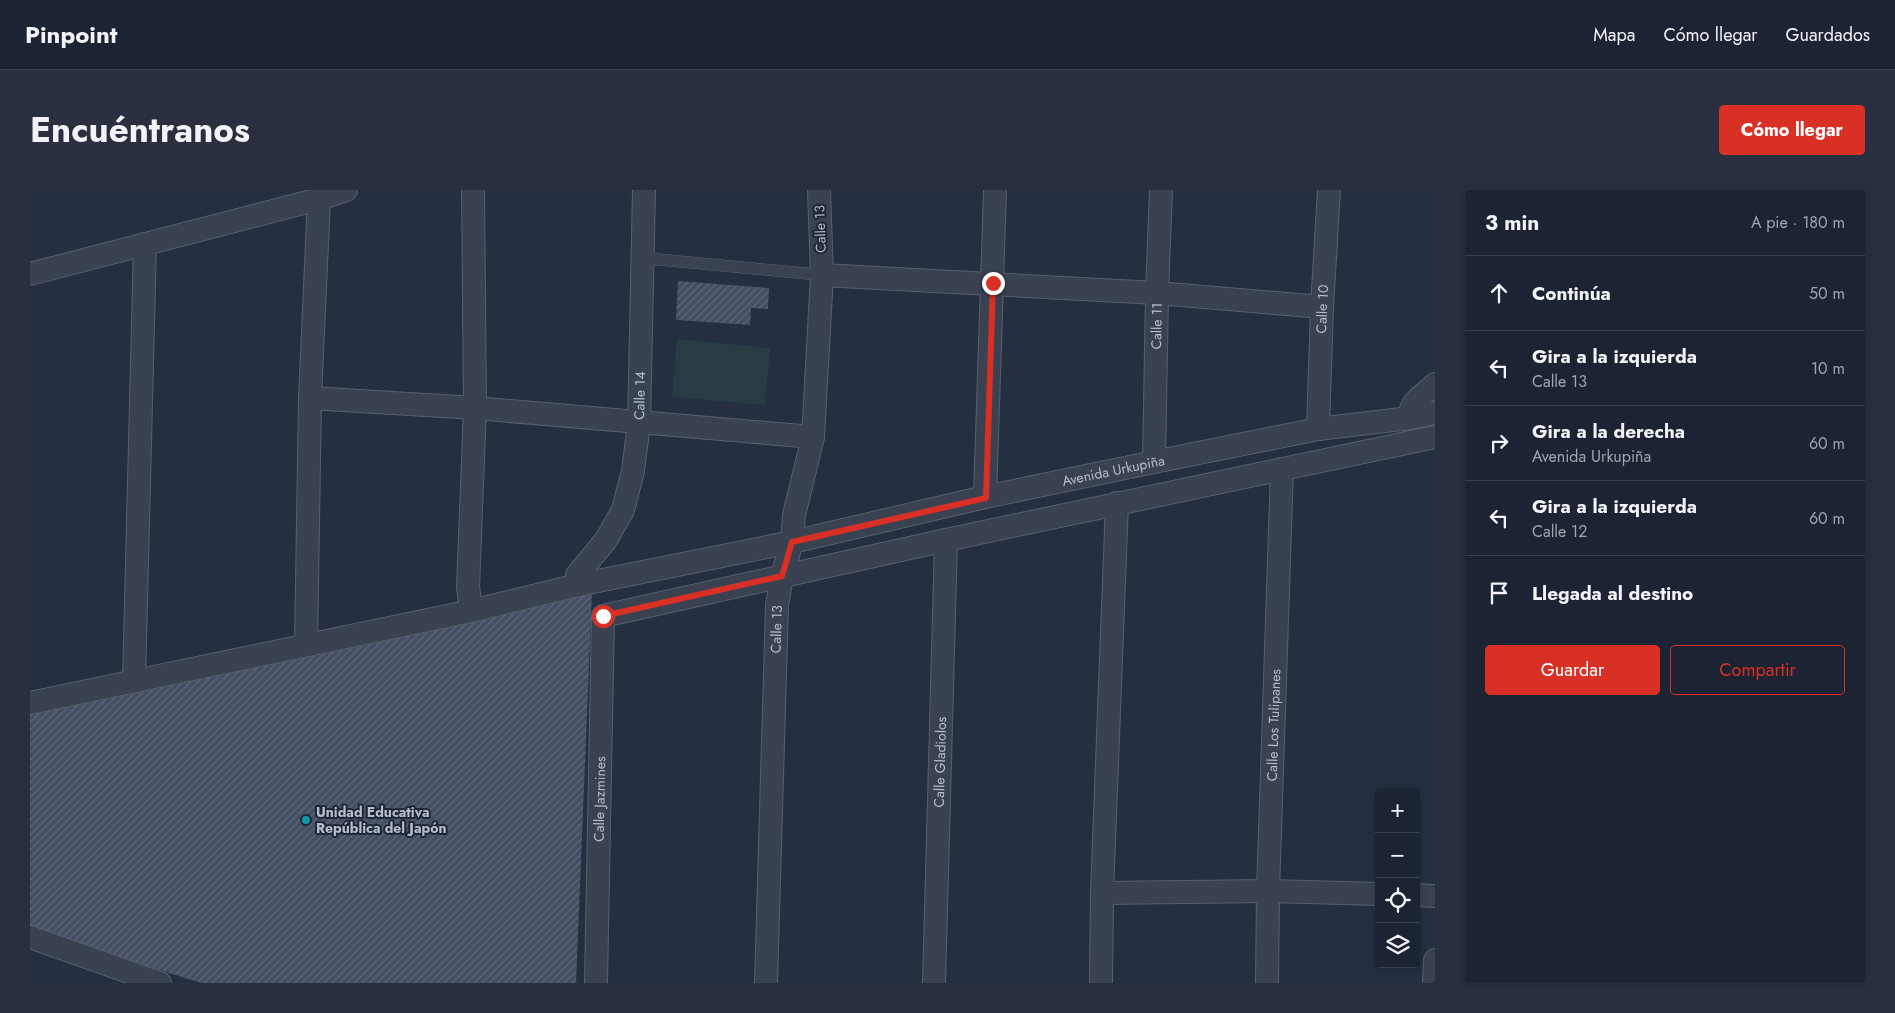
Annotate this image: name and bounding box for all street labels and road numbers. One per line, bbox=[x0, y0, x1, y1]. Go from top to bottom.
street label: Calle 13 bbox=[809, 204, 831, 253]
street label: Calle 10 bbox=[1311, 284, 1333, 334]
street label: Calle 11 bbox=[1146, 302, 1167, 350]
street label: Calle 14 bbox=[629, 371, 650, 420]
street label: Avenida Urkupiña bbox=[1060, 450, 1166, 491]
street label: Calle 13 bbox=[766, 604, 787, 654]
street label: Calle Los Tulipanes bbox=[1262, 668, 1285, 782]
street label: Calle Gladiolos bbox=[929, 716, 951, 808]
street label: Calle Jazmines bbox=[589, 756, 610, 842]

